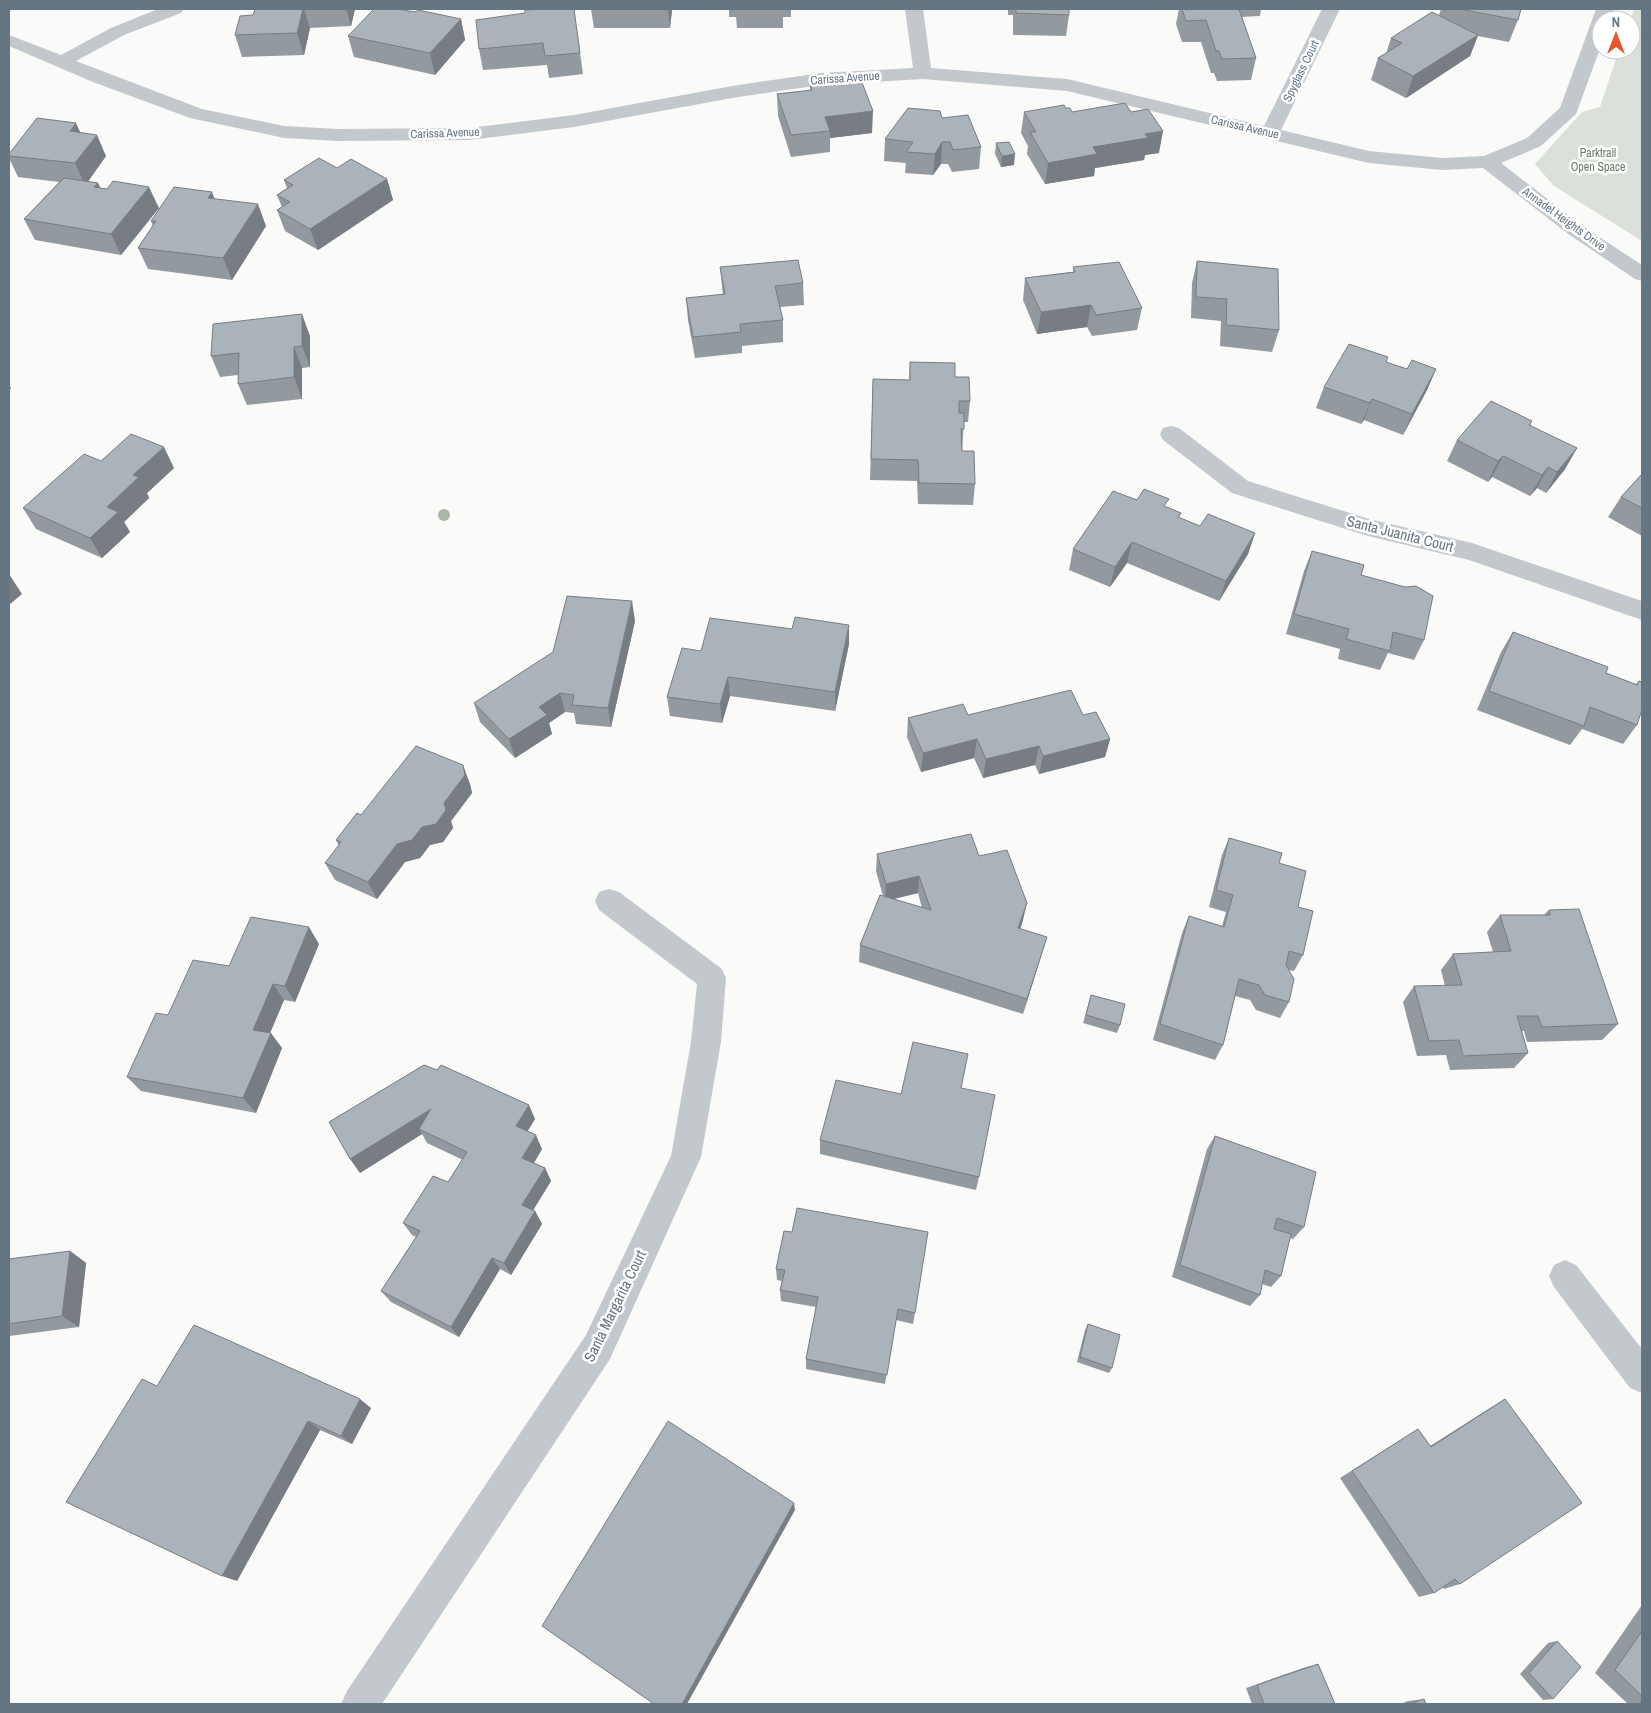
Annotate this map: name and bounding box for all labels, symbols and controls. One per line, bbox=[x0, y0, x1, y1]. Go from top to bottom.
north arrow bbox=[1591, 10, 1641, 60]
text: N bbox=[1612, 13, 1620, 31]
street label: Spyglass Court bbox=[1279, 37, 1323, 104]
street label: Carissa Avenue bbox=[810, 68, 880, 88]
street label: Carissa Avenue bbox=[1209, 111, 1281, 143]
street label: Carissa Avenue bbox=[410, 124, 480, 142]
park label: Parktrail Open Space bbox=[1571, 145, 1625, 175]
street label: Annadel Heights Drive bbox=[1518, 183, 1609, 255]
street label: Santa Juanita Court bbox=[1344, 510, 1456, 557]
street label: Santa Margarita Court bbox=[578, 1246, 651, 1365]

